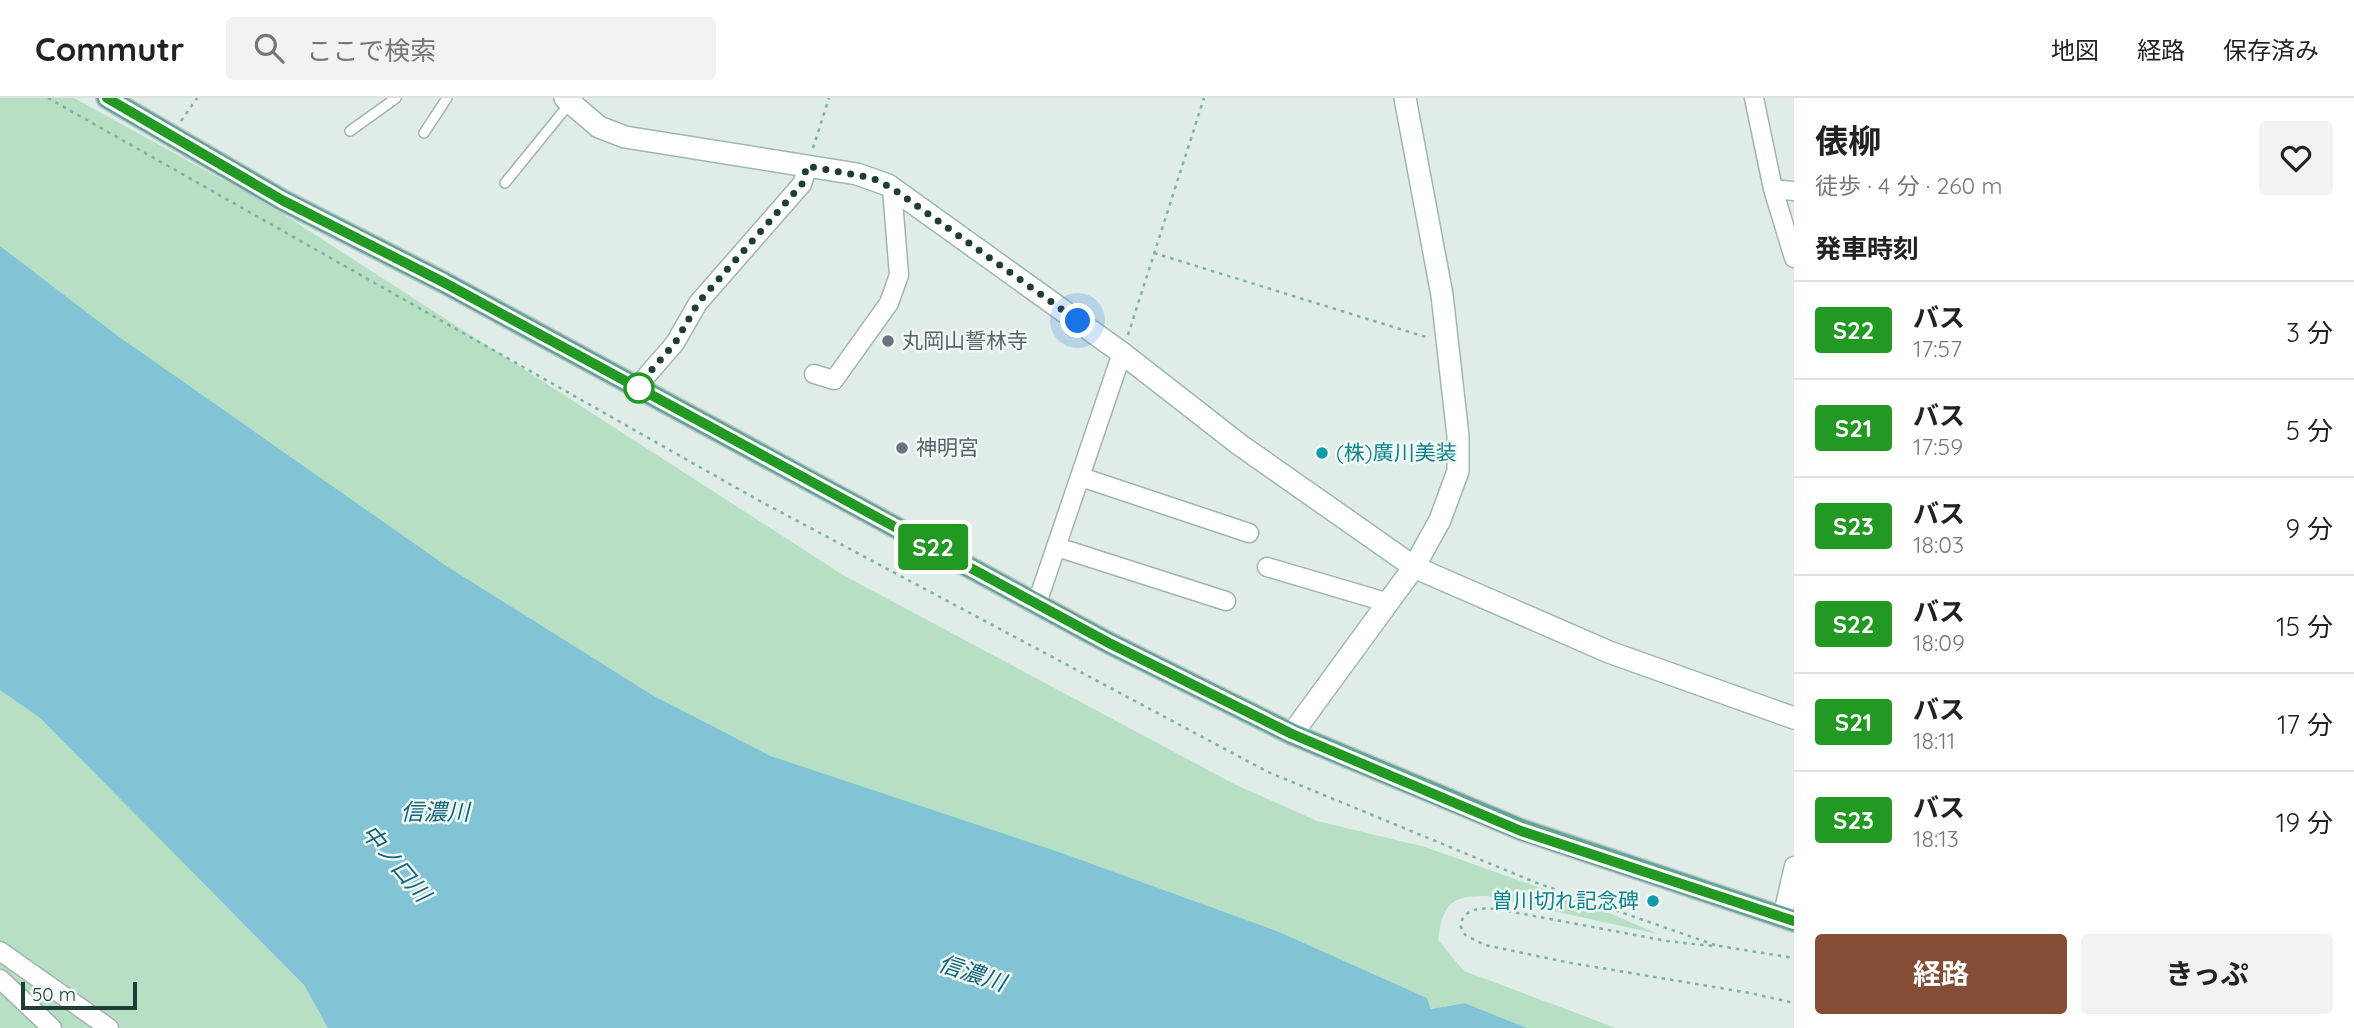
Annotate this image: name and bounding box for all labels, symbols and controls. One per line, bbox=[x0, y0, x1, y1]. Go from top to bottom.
search box bbox=[226, 17, 716, 80]
text: Commutr bbox=[35, 28, 184, 69]
icon: search bbox=[250, 29, 288, 67]
text: ここで検索 bbox=[306, 34, 436, 67]
text: 地図 bbox=[2051, 35, 2099, 65]
text: 経路 bbox=[2137, 35, 2185, 65]
text: 保存済み bbox=[2223, 35, 2319, 65]
text: 俵柳 bbox=[1815, 120, 1881, 161]
button: heart bbox=[2259, 121, 2333, 195]
text: 徒歩 · 4 分 · 260 m bbox=[1815, 171, 2003, 200]
text: 発車時刻 bbox=[1815, 232, 1919, 265]
text: バス bbox=[1913, 301, 1965, 334]
your location bbox=[1060, 303, 1095, 338]
text: S22 bbox=[1833, 315, 1874, 345]
text: 3 分 bbox=[2286, 316, 2333, 349]
place label: 丸岡山誓林寺 bbox=[902, 327, 1028, 353]
marker: 丸岡山誓林寺 bbox=[880, 333, 896, 349]
text: 17:57 bbox=[1913, 334, 1962, 363]
unlabelled marker bbox=[624, 373, 654, 403]
text: バス bbox=[1913, 399, 1965, 432]
text: S21 bbox=[1835, 413, 1872, 443]
text: 5 分 bbox=[2286, 414, 2333, 447]
text: 17:59 bbox=[1913, 432, 1963, 461]
place label: 神明宮 bbox=[916, 434, 979, 460]
place label: (株)廣川美装 bbox=[1336, 439, 1457, 465]
marker: 神明宮 bbox=[894, 440, 910, 456]
marker: (株)廣川美装 bbox=[1314, 445, 1330, 461]
text: バス bbox=[1913, 497, 1965, 530]
text: S23 bbox=[1833, 511, 1874, 541]
text: 9 分 bbox=[2285, 512, 2333, 545]
line badge: S22 bbox=[893, 524, 973, 570]
text: 18:03 bbox=[1913, 530, 1964, 559]
text: S22 bbox=[912, 532, 954, 562]
text: バス bbox=[1913, 595, 1965, 628]
text: S22 bbox=[1833, 609, 1874, 639]
text: 15 分 bbox=[2276, 610, 2333, 643]
text: 18:09 bbox=[1913, 628, 1965, 657]
text: バス bbox=[1913, 693, 1965, 726]
text: S21 bbox=[1835, 707, 1872, 737]
text: 17 分 bbox=[2277, 708, 2333, 741]
text: 18:11 bbox=[1913, 726, 1955, 755]
text: バス bbox=[1913, 791, 1965, 824]
water label: 信濃川 bbox=[401, 797, 473, 826]
text: S23 bbox=[1833, 805, 1874, 835]
text: 19 分 bbox=[2276, 806, 2333, 839]
water label: 中ノ口川 bbox=[356, 818, 439, 910]
text: 18:13 bbox=[1913, 824, 1959, 853]
place label: 曽川切れ記念碑 bbox=[1492, 887, 1639, 913]
marker: 曽川切れ記念碑 bbox=[1645, 893, 1661, 909]
button: 経路 bbox=[1815, 934, 2067, 1014]
button: きっぷ bbox=[2081, 934, 2333, 1014]
water label: 信濃川 bbox=[935, 948, 1012, 998]
scale bar bbox=[21, 979, 136, 1011]
text: 50 m bbox=[32, 982, 76, 1006]

